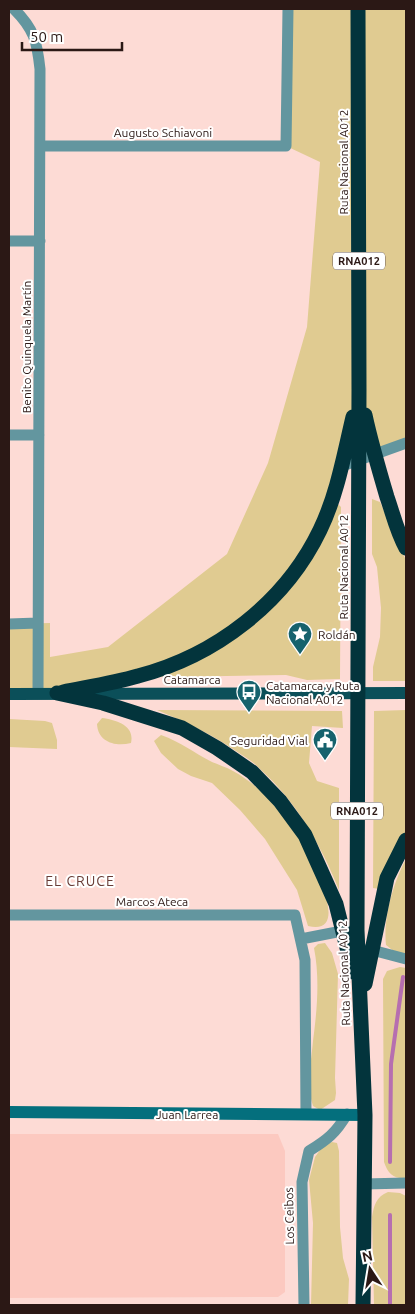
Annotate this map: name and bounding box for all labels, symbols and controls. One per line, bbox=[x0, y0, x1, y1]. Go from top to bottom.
scale bar bbox=[22, 20, 122, 52]
text: 50 m bbox=[30, 28, 63, 45]
street label: Ruta Nacional A012 bbox=[337, 109, 350, 215]
street label: Augusto Schiavoni bbox=[114, 126, 212, 139]
road number: RNA012 bbox=[333, 252, 385, 270]
street label: Benito Quinquela Martín bbox=[20, 281, 33, 413]
street label: Ruta Nacional A012 bbox=[337, 514, 350, 620]
place icon: Roldán bbox=[287, 621, 313, 655]
place label: Roldán bbox=[318, 628, 356, 641]
street label: Catamarca bbox=[163, 673, 221, 686]
bus stop icon: Catamarca y Ruta Nacional A012 bbox=[236, 679, 262, 713]
place label: Catamarca y Ruta Nacional A012 bbox=[266, 679, 360, 706]
public building icon: Seguridad Vial bbox=[312, 727, 338, 761]
place label: Seguridad Vial bbox=[231, 734, 308, 747]
road number: RNA012 bbox=[331, 802, 383, 819]
district label: EL CRUCE bbox=[45, 873, 115, 889]
street label: Marcos Ateca bbox=[116, 895, 188, 908]
street label: Ruta Nacional A012 bbox=[336, 920, 352, 1026]
street label: Juan Larrea bbox=[156, 1108, 218, 1121]
street label: Los Ceibos bbox=[282, 1187, 296, 1245]
north arrow bbox=[345, 1244, 395, 1294]
text: N bbox=[361, 1247, 374, 1265]

